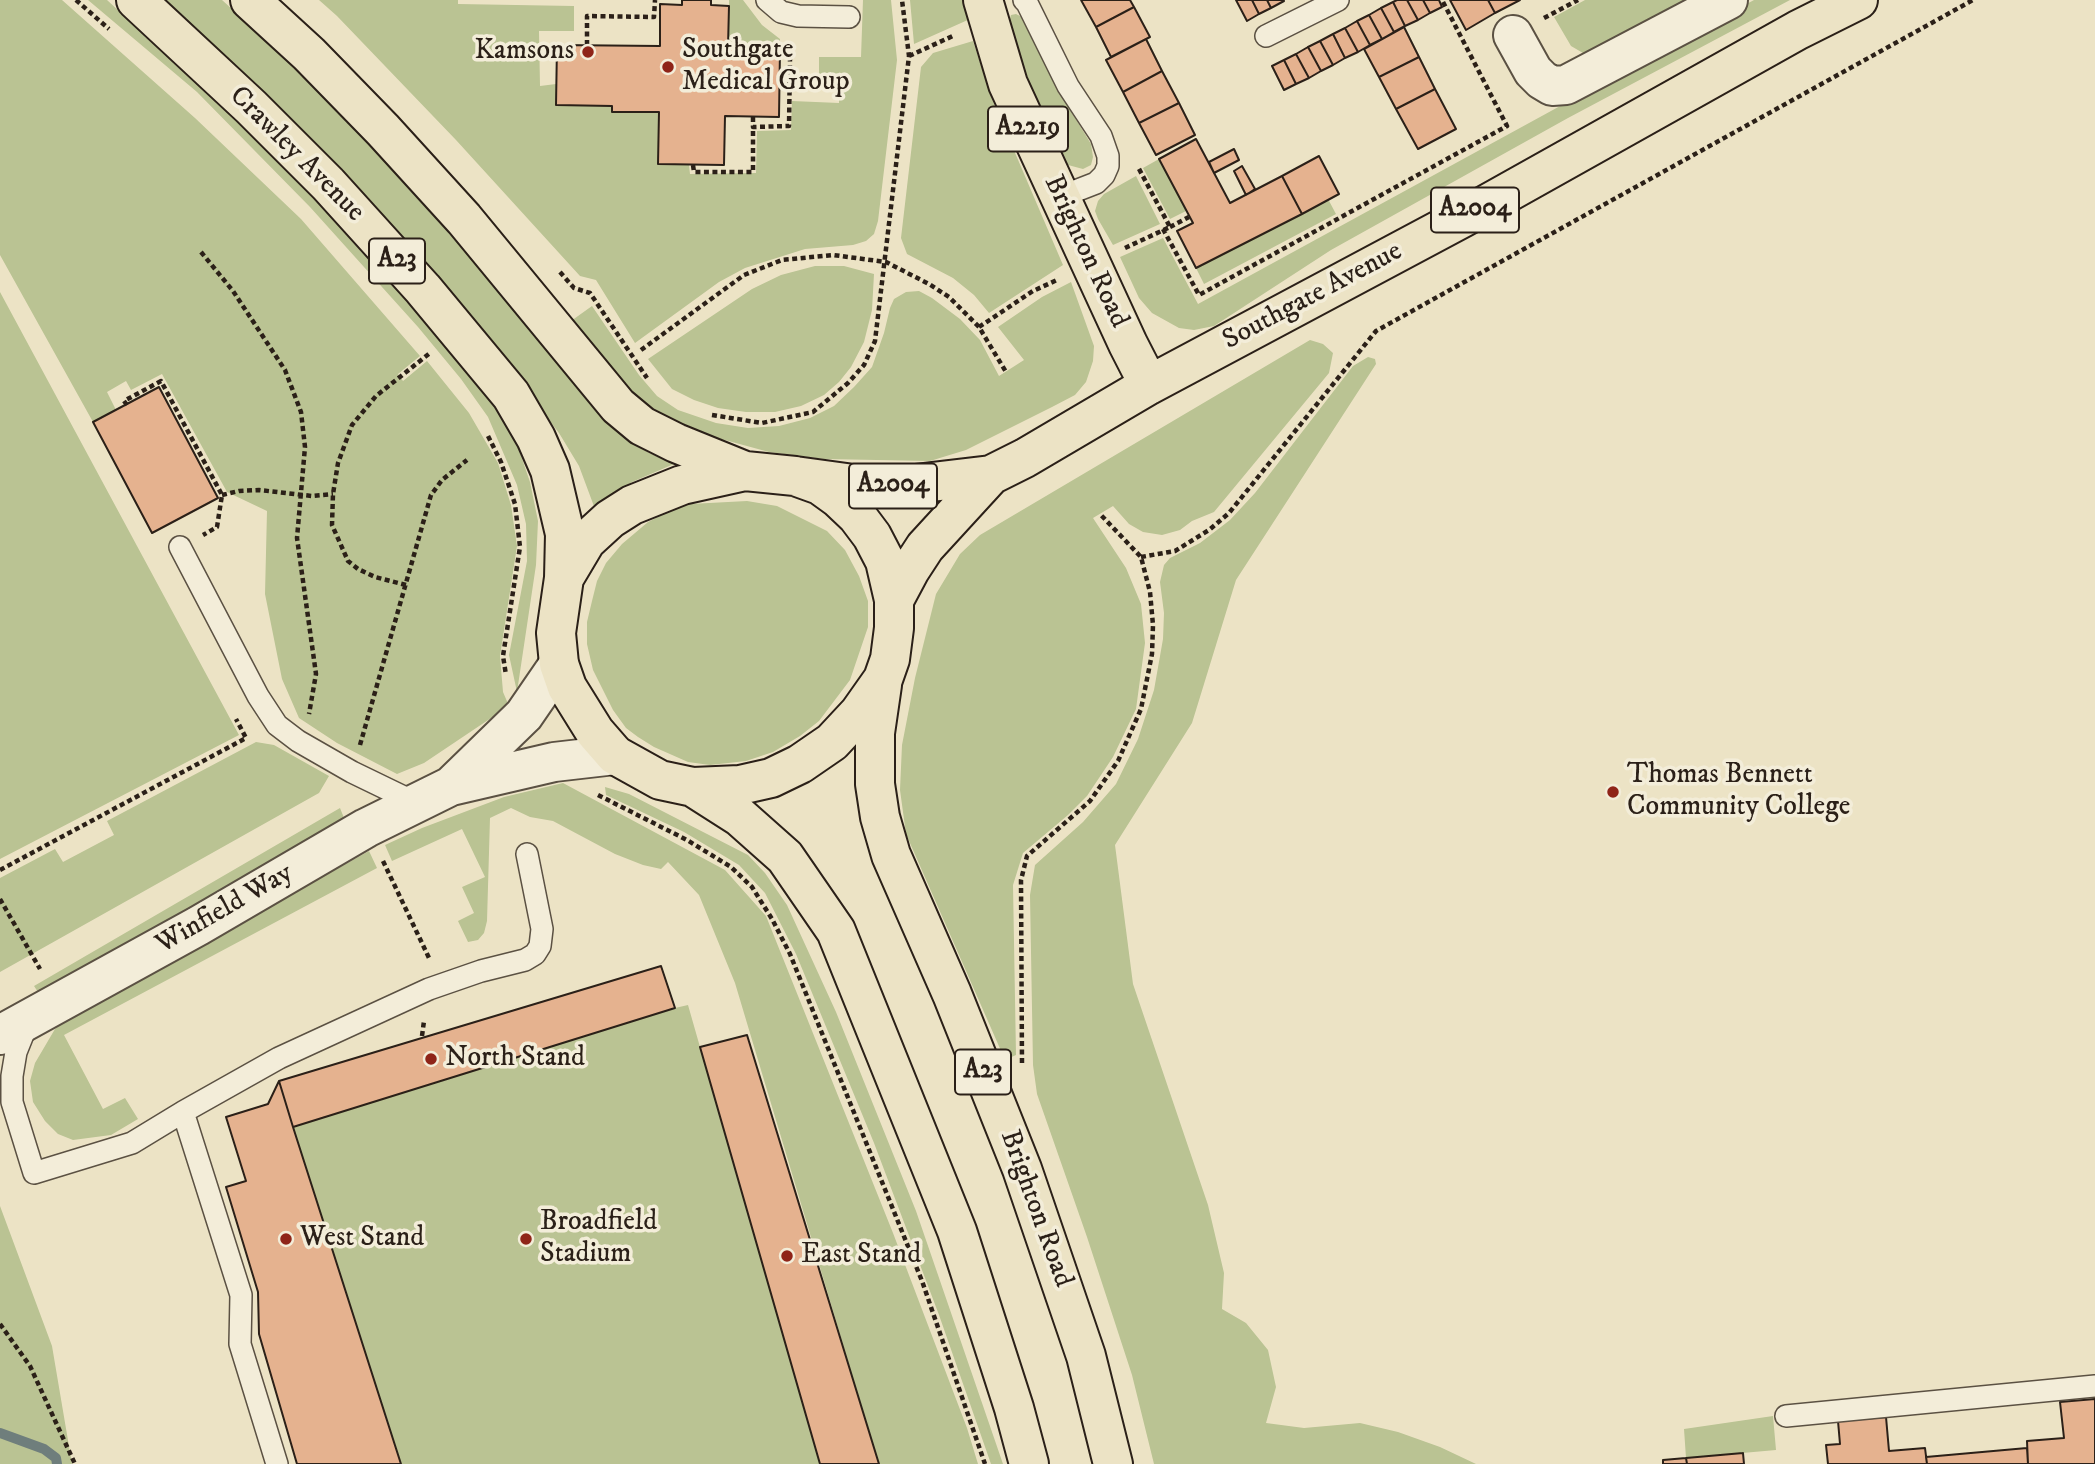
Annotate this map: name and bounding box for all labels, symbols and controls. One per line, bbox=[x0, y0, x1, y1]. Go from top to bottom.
place label: Southgate Medical Group bbox=[682, 34, 850, 100]
place label: Kamsons bbox=[474, 35, 574, 69]
marker: Kamsons bbox=[580, 44, 596, 60]
marker: Southgate Medical Group bbox=[660, 59, 676, 75]
street label: Crawley Avenue bbox=[221, 80, 371, 230]
road number: A2219 bbox=[988, 106, 1068, 152]
street label: Brighton Road bbox=[1035, 170, 1135, 334]
road number: A2004 bbox=[1431, 188, 1519, 232]
street label: Southgate Avenue bbox=[1218, 236, 1408, 358]
road number: A23 bbox=[369, 238, 425, 284]
road number: A2004 bbox=[849, 464, 937, 508]
place label: Thomas Bennett Community College bbox=[1627, 759, 1850, 825]
marker: Thomas Bennett Community College bbox=[1605, 784, 1621, 800]
street label: Winfield Way bbox=[151, 857, 299, 963]
place label: North Stand bbox=[445, 1042, 585, 1076]
road number: A23 bbox=[955, 1050, 1011, 1094]
marker: North Stand bbox=[423, 1051, 439, 1067]
street label: Brighton Road bbox=[991, 1126, 1079, 1292]
place label: Broadfield Stadium bbox=[540, 1206, 657, 1272]
place label: West Stand bbox=[300, 1222, 424, 1256]
marker: West Stand bbox=[278, 1231, 294, 1247]
marker: Broadfield Stadium bbox=[518, 1231, 534, 1247]
place label: East Stand bbox=[801, 1239, 921, 1273]
marker: East Stand bbox=[779, 1248, 795, 1264]

